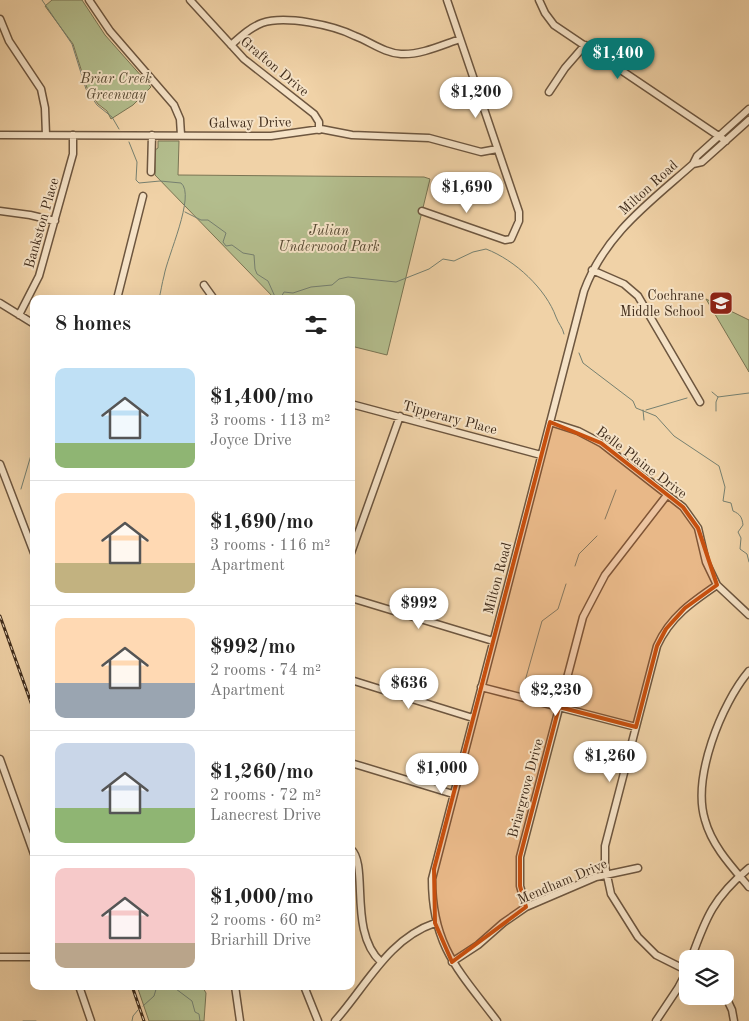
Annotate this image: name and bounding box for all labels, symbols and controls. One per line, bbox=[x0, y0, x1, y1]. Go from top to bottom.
street label: Grafton Drive bbox=[238, 34, 311, 99]
pin: $1,400 bbox=[577, 38, 659, 80]
text: $1,400 bbox=[593, 46, 643, 62]
park label: Briar Creek Greenway bbox=[79, 72, 152, 103]
pin: $1,200 bbox=[435, 76, 517, 119]
text: $1,200 bbox=[451, 85, 501, 101]
street label: Galway Drive bbox=[208, 115, 292, 131]
street label: Milton Road bbox=[617, 158, 681, 218]
pin: $1,690 bbox=[426, 172, 508, 214]
street label: Bankston Place bbox=[22, 176, 62, 270]
text: $1,690 bbox=[442, 180, 492, 196]
park label: Julian Underwood Park bbox=[278, 224, 380, 254]
place label: Cochrane Middle School bbox=[620, 289, 704, 319]
school or university icon: Cochrane Middle School bbox=[708, 290, 734, 316]
icon: filters bbox=[302, 311, 330, 339]
text: 8 homes bbox=[55, 314, 131, 335]
text: $1,400/mo bbox=[210, 387, 314, 408]
icon: home bbox=[95, 388, 155, 448]
street label: Tipperary Place bbox=[401, 399, 499, 437]
text: 3 rooms · 113 m² bbox=[210, 413, 330, 429]
street label: Belle Plaine Drive bbox=[593, 424, 689, 501]
text: Joyce Drive bbox=[210, 433, 292, 449]
text: $1,690/mo bbox=[210, 512, 314, 533]
icon: home bbox=[95, 513, 155, 573]
text: 3 rooms · 116 m² bbox=[210, 538, 330, 554]
street label: Milton Road bbox=[482, 541, 514, 616]
text: Apartment bbox=[210, 558, 285, 574]
pin: $992 bbox=[389, 588, 449, 630]
text: $992 bbox=[400, 596, 438, 612]
text: $992/mo bbox=[210, 637, 296, 658]
icon: home bbox=[95, 638, 155, 698]
text: 2 rooms · 74 m² bbox=[210, 663, 321, 679]
pin: $636 bbox=[379, 668, 439, 710]
pin: $2,230 bbox=[515, 674, 597, 717]
text: $636 bbox=[390, 676, 428, 692]
text: Apartment bbox=[210, 683, 285, 699]
text: $2,230 bbox=[531, 683, 581, 699]
street label: Briargrove Drive bbox=[506, 737, 546, 839]
pin: $1,260 bbox=[569, 740, 651, 783]
text: $1,260 bbox=[585, 749, 635, 765]
pin: $1,000 bbox=[401, 752, 483, 795]
text: $1,000 bbox=[417, 761, 467, 777]
text: $1,260/mo bbox=[210, 762, 314, 783]
icon: home bbox=[95, 763, 155, 823]
text: 2 rooms · 72 m² bbox=[210, 788, 321, 804]
text: Lanecrest Drive bbox=[210, 808, 321, 824]
street label: Mendham Drive bbox=[515, 857, 609, 907]
text: $1,000/mo bbox=[210, 887, 314, 908]
icon: home bbox=[95, 888, 155, 948]
text: 2 rooms · 60 m² bbox=[210, 913, 321, 929]
text: Briarhill Drive bbox=[210, 933, 311, 949]
map controls bbox=[679, 950, 734, 1005]
button: layers bbox=[679, 950, 734, 1005]

